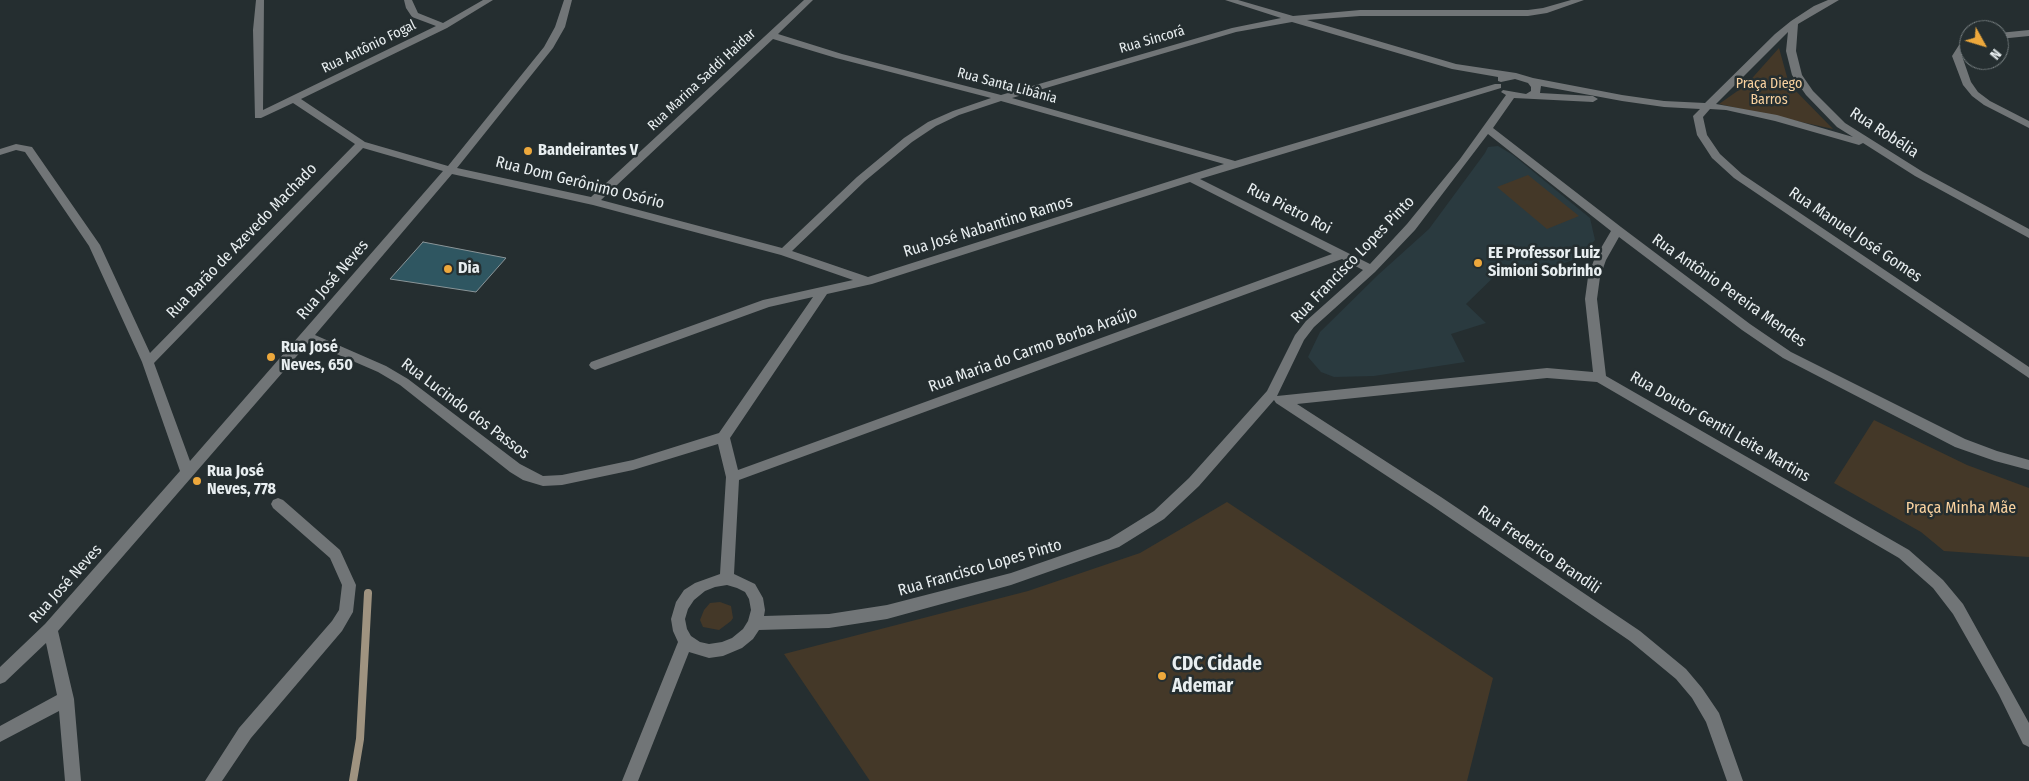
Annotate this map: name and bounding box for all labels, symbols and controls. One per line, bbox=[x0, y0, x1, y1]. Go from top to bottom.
street label: Rua Antônio Fogal bbox=[319, 17, 419, 77]
north arrow bbox=[1959, 20, 2009, 70]
street label: Rua Sincorá bbox=[1117, 23, 1187, 57]
street label: Rua Marina Saddi Haidar bbox=[644, 26, 760, 134]
text: N bbox=[1986, 46, 2005, 63]
street label: Rua Santa Libânia bbox=[955, 65, 1059, 107]
park label: Praça Diego Barros bbox=[1736, 76, 1802, 108]
street label: Rua Robélia bbox=[1846, 104, 1922, 162]
place label: Bandeirantes V bbox=[538, 141, 638, 161]
marker: Bandeirantes V bbox=[522, 145, 534, 157]
street label: Rua Dom Gerônimo Osório bbox=[494, 153, 666, 213]
street label: Rua Barão de Azevedo Machado bbox=[163, 159, 321, 323]
street label: Rua Pietro Roi bbox=[1243, 179, 1335, 239]
street label: Rua Manuel José Gomes bbox=[1785, 183, 1925, 287]
street label: Rua José Nabantino Ramos bbox=[901, 192, 1075, 262]
street label: Rua Francisco Lopes Pinto bbox=[1287, 192, 1419, 328]
street label: Rua Antônio Pereira Mendes bbox=[1648, 230, 1810, 352]
street label: Rua José Neves bbox=[293, 236, 373, 324]
place label: EE Professor Luiz Simioni Sobrinho bbox=[1488, 244, 1602, 282]
marker: EE Professor Luiz Simioni Sobrinho bbox=[1472, 257, 1484, 269]
place label: Dia bbox=[458, 259, 480, 279]
marker: Dia bbox=[442, 263, 454, 275]
street label: Rua Maria do Carmo Borba Araújo bbox=[926, 303, 1140, 397]
place label: Rua José Neves, 650 bbox=[281, 338, 353, 376]
marker: Rua José Neves, 650 bbox=[265, 351, 277, 363]
street label: Rua Lucindo dos Passos bbox=[397, 355, 533, 463]
street label: Rua Doutor Gentil Leite Martins bbox=[1626, 367, 1814, 487]
place label: Rua José Neves, 778 bbox=[207, 462, 276, 500]
marker: Rua José Neves, 778 bbox=[191, 475, 203, 487]
park label: Praça Minha Mãe bbox=[1906, 499, 2016, 519]
street label: Rua Frederico Brandili bbox=[1474, 502, 1604, 598]
street label: Rua Francisco Lopes Pinto bbox=[896, 535, 1064, 601]
street label: Rua José Neves bbox=[26, 541, 106, 627]
place label: CDC Cidade Ademar bbox=[1172, 654, 1262, 698]
marker: CDC Cidade Ademar bbox=[1156, 670, 1168, 682]

